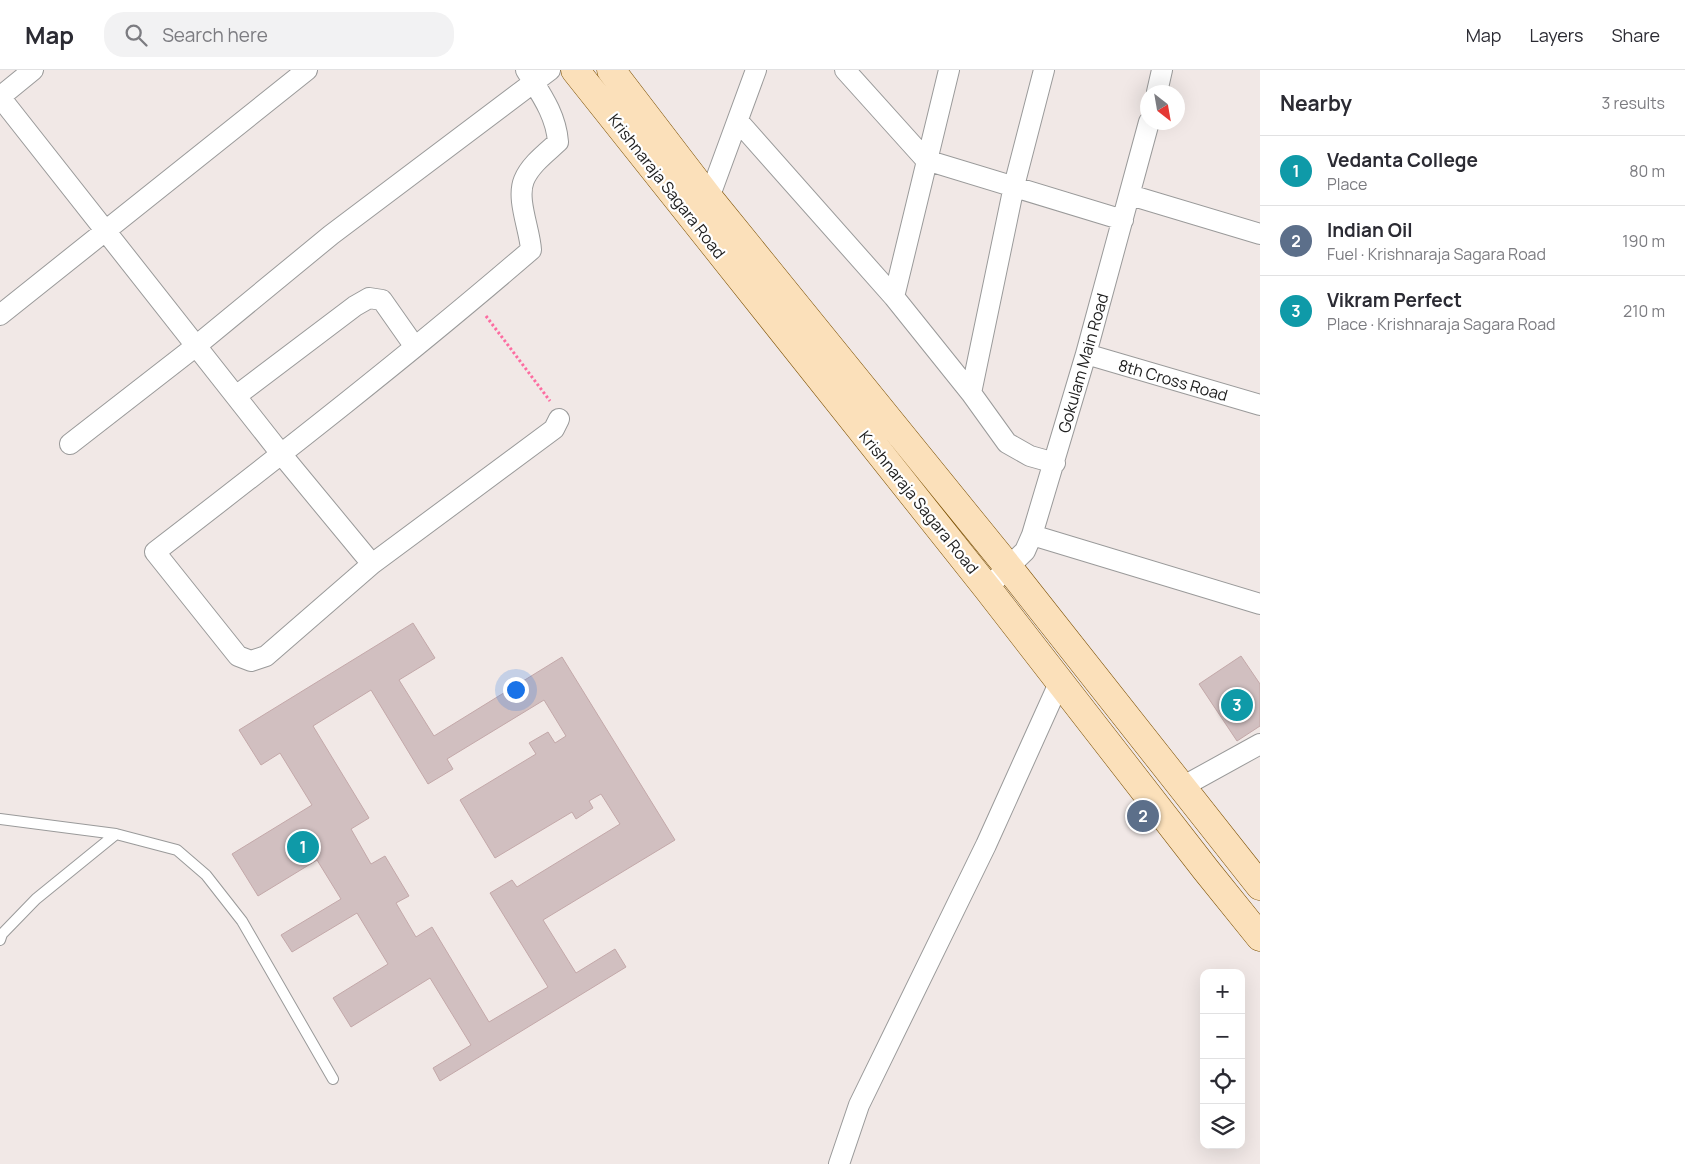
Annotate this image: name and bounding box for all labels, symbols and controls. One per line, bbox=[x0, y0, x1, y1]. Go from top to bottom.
search box bbox=[104, 12, 454, 57]
text: Map bbox=[25, 18, 74, 51]
icon: search bbox=[122, 21, 150, 49]
text: Search here bbox=[162, 22, 268, 48]
text: Map bbox=[1466, 23, 1501, 47]
text: Layers bbox=[1529, 23, 1583, 47]
text: Share bbox=[1611, 23, 1660, 47]
north arrow bbox=[1140, 85, 1185, 130]
text: Nearby bbox=[1280, 89, 1352, 117]
text: 3 results bbox=[1602, 92, 1665, 114]
street label: Krishnaraja Sagara Road bbox=[603, 109, 731, 263]
text: Vedanta College bbox=[1327, 147, 1478, 173]
text: 1 bbox=[1292, 160, 1300, 182]
text: 80 m bbox=[1629, 160, 1665, 182]
text: Place bbox=[1327, 173, 1367, 195]
text: Indian Oil bbox=[1327, 217, 1413, 243]
text: 2 bbox=[1291, 230, 1301, 252]
text: 190 m bbox=[1622, 230, 1665, 252]
text: Fuel · Krishnaraja Sagara Road bbox=[1327, 243, 1546, 265]
text: Vikram Perfect bbox=[1327, 287, 1462, 313]
street label: Gokulam Main Road bbox=[1053, 291, 1113, 435]
text: 3 bbox=[1291, 300, 1301, 322]
text: 210 m bbox=[1623, 300, 1665, 322]
text: Place · Krishnaraja Sagara Road bbox=[1327, 313, 1556, 335]
street label: 8th Cross Road bbox=[1116, 354, 1230, 406]
street label: Krishnaraja Sagara Road bbox=[854, 426, 984, 578]
your location bbox=[503, 677, 529, 703]
pin: 3 bbox=[1221, 686, 1253, 724]
pin: 2 bbox=[1127, 797, 1159, 835]
pin: 1 bbox=[287, 828, 319, 866]
map controls bbox=[1200, 969, 1245, 1149]
button: + bbox=[1200, 969, 1245, 1014]
button: − bbox=[1200, 1014, 1245, 1059]
button: locate bbox=[1200, 1059, 1245, 1104]
button: layers bbox=[1200, 1104, 1245, 1149]

